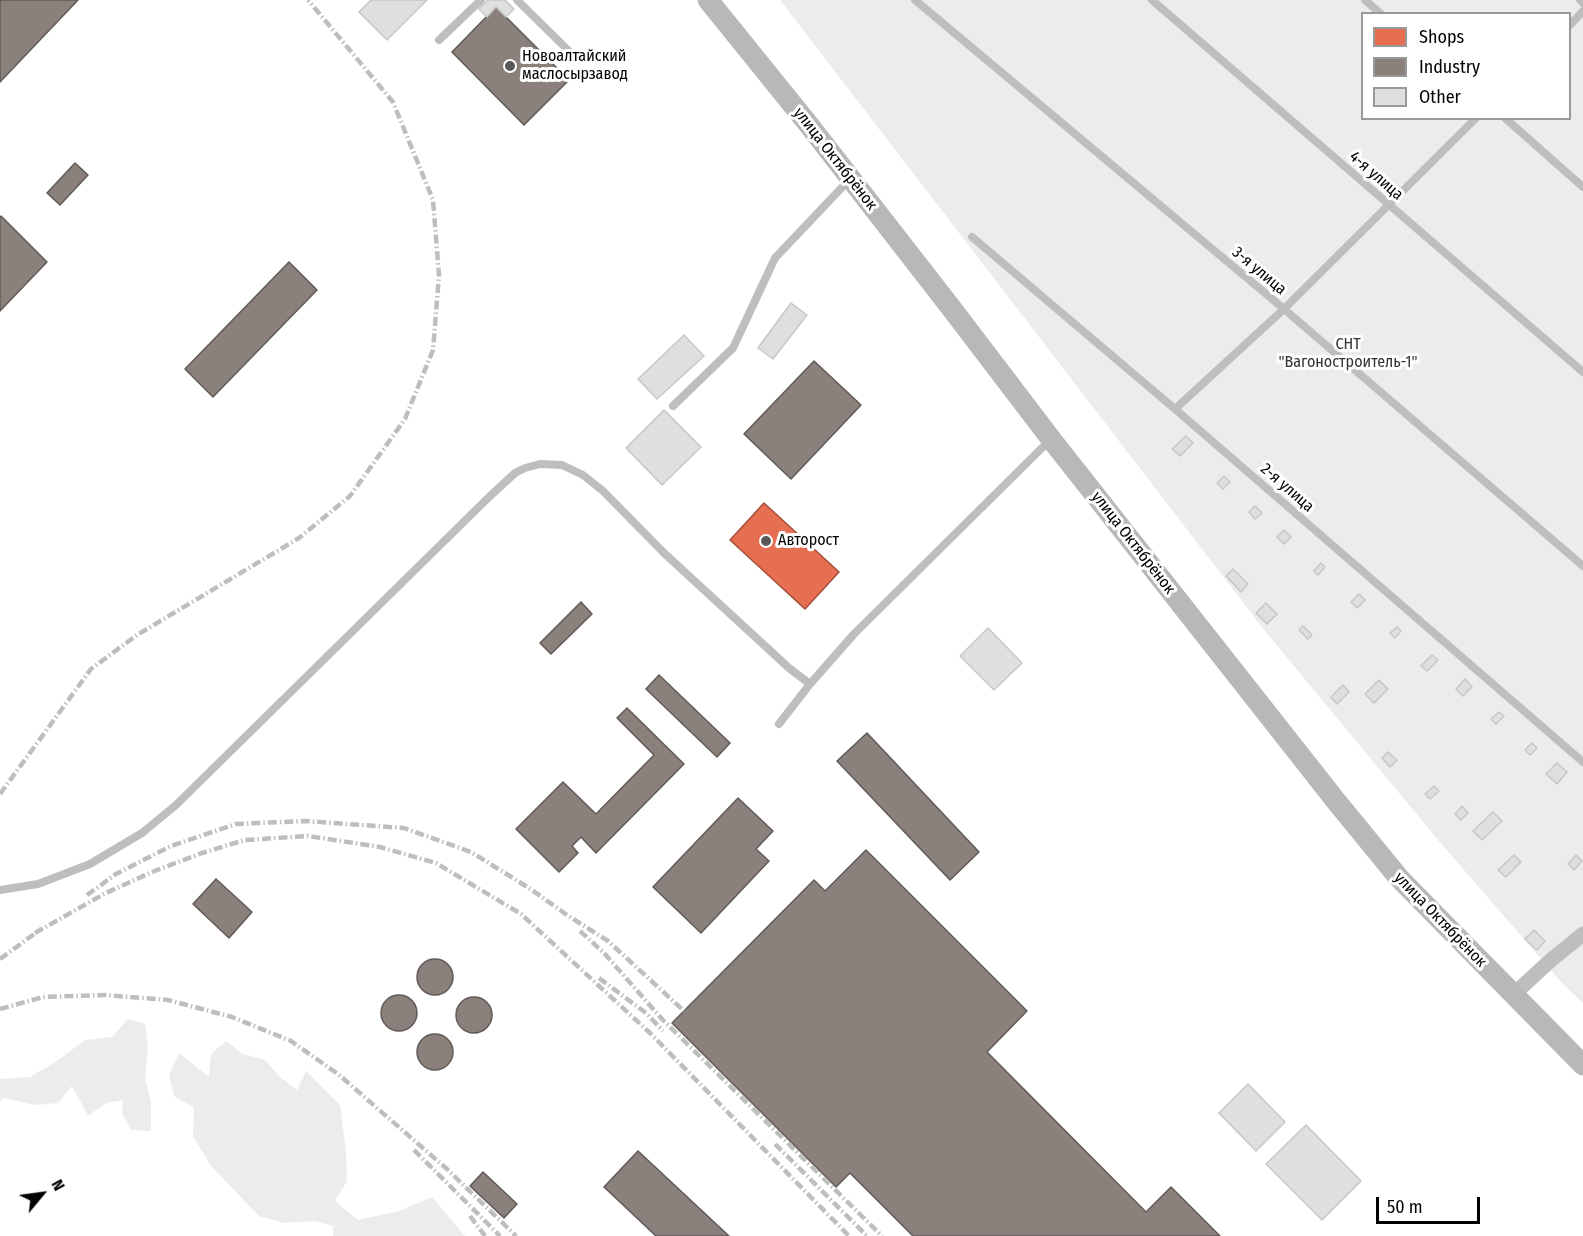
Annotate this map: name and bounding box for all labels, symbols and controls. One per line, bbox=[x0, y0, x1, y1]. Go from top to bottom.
legend bbox=[1361, 12, 1571, 120]
text: Shops bbox=[1419, 26, 1464, 48]
place label: Новоалтайский маслосырзавод bbox=[522, 47, 628, 85]
text: Industry bbox=[1419, 56, 1480, 78]
marker: Новоалтайский маслосырзавод bbox=[503, 59, 517, 73]
text: Other bbox=[1419, 86, 1461, 108]
street label: улица Октябрёнок bbox=[789, 104, 881, 214]
street label: 4-я улица bbox=[1345, 147, 1407, 205]
street label: 3-я улица bbox=[1228, 243, 1290, 299]
park label: СНТ "Вагоностроитель-1" bbox=[1278, 335, 1418, 373]
street label: 2-я улица bbox=[1256, 460, 1318, 516]
street label: улица Октябрёнок bbox=[1087, 488, 1179, 598]
place label: Авторост bbox=[778, 531, 839, 551]
marker: Авторост bbox=[759, 534, 773, 548]
street label: улица Октябрёнок bbox=[1390, 868, 1490, 972]
north arrow bbox=[12, 1164, 72, 1224]
text: N bbox=[48, 1176, 69, 1194]
scale bar bbox=[1379, 1185, 1482, 1223]
text: 50 m bbox=[1387, 1196, 1423, 1218]

